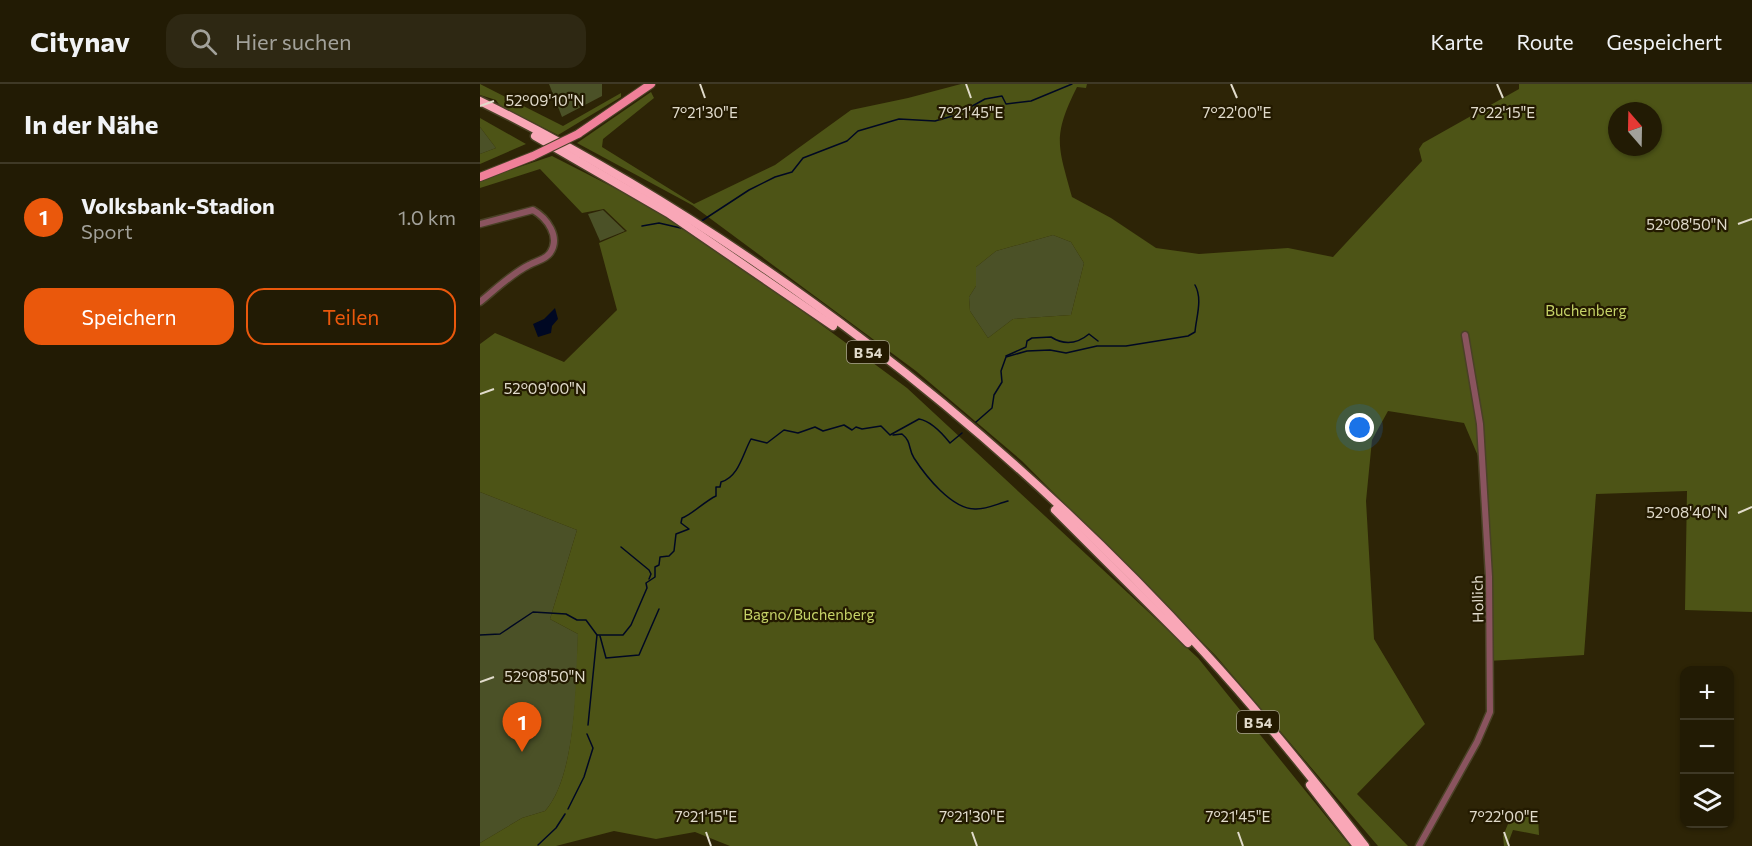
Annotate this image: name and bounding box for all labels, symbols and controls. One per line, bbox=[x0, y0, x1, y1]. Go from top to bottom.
search box bbox=[166, 14, 586, 68]
text: Citynav bbox=[30, 24, 130, 58]
icon: search bbox=[187, 25, 220, 58]
text: Hier suchen bbox=[235, 28, 352, 55]
text: Karte bbox=[1430, 29, 1483, 54]
text: Route bbox=[1516, 29, 1574, 54]
text: Gespeichert bbox=[1607, 29, 1722, 54]
text: 52°09'10"N bbox=[505, 91, 585, 109]
north arrow bbox=[1608, 102, 1662, 156]
text: 7°21'30"E bbox=[672, 103, 738, 121]
text: 7°21'45"E bbox=[939, 103, 1004, 121]
text: 7°22'00"E bbox=[1203, 103, 1272, 121]
text: 7°22'15"E bbox=[1471, 103, 1535, 121]
text: In der Nähe bbox=[24, 108, 159, 139]
text: Volksbank-Stadion bbox=[81, 192, 275, 219]
text: 1 bbox=[39, 205, 48, 229]
text: 1.0 km bbox=[398, 205, 456, 229]
text: 52°08'50"N bbox=[1646, 215, 1728, 233]
text: Sport bbox=[81, 219, 133, 243]
button: Speichern bbox=[24, 288, 234, 345]
button: Teilen bbox=[246, 288, 456, 345]
park label: Buchenberg bbox=[1545, 301, 1627, 319]
road number: B 54 bbox=[847, 341, 889, 363]
text: 52°09'00"N bbox=[504, 379, 586, 397]
your location bbox=[1345, 413, 1374, 442]
text: 52°08'40"N bbox=[1646, 503, 1728, 521]
street label: Hollich bbox=[1468, 575, 1486, 623]
park label: Bagno/Buchenberg bbox=[743, 605, 875, 623]
map controls bbox=[1680, 666, 1734, 828]
button: + bbox=[1680, 666, 1734, 720]
text: 52°08'50"N bbox=[504, 667, 586, 685]
pin: 1 bbox=[502, 702, 542, 752]
road number: B 54 bbox=[1237, 711, 1279, 733]
button: − bbox=[1680, 720, 1734, 774]
button: layers bbox=[1680, 774, 1734, 828]
text: 7°21'15"E bbox=[675, 807, 737, 825]
text: 7°21'30"E bbox=[939, 807, 1005, 825]
text: 7°21'45"E bbox=[1206, 807, 1271, 825]
text: 7°22'00"E bbox=[1470, 807, 1539, 825]

